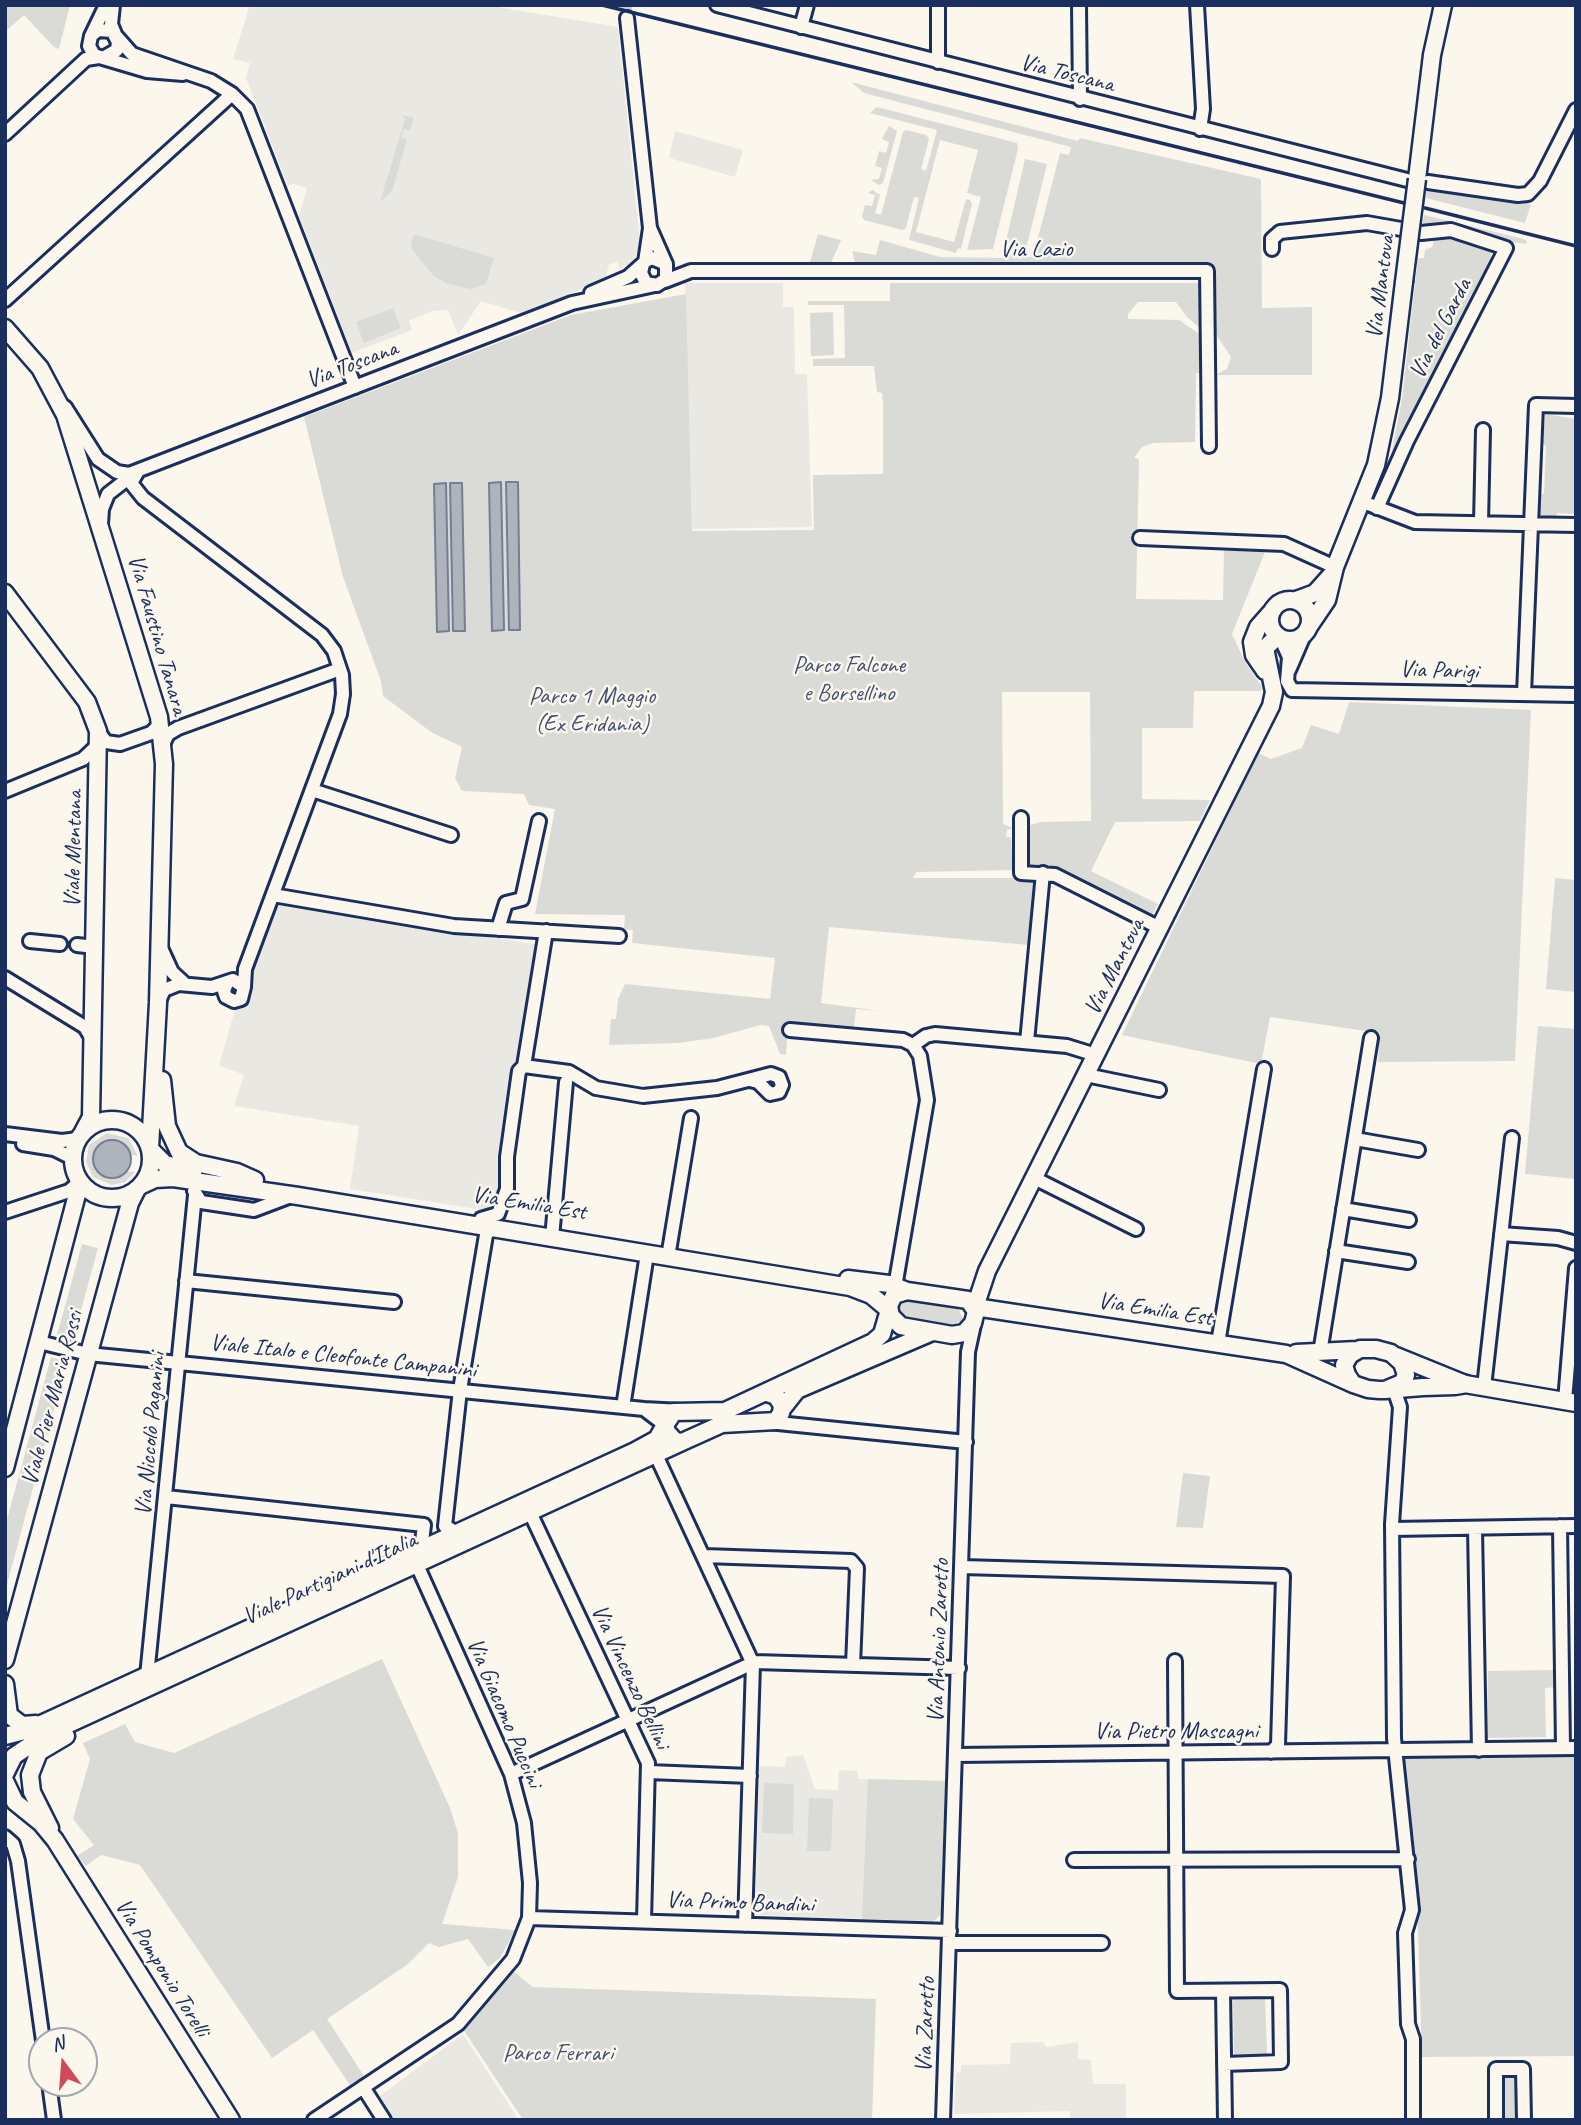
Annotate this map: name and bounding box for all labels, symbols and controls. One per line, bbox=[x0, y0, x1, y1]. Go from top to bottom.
street label: Via Toscana bbox=[1017, 48, 1117, 100]
street label: Via Mantova bbox=[1360, 233, 1402, 341]
street label: Via Lazio bbox=[1000, 236, 1072, 264]
street label: Via del Garda bbox=[1404, 274, 1478, 384]
street label: Via Toscana bbox=[302, 334, 402, 396]
street label: Via Faustino Tanara bbox=[120, 552, 194, 718]
park label: Parco Falcone e Borsellino bbox=[793, 652, 905, 708]
street label: Via Parigi bbox=[1399, 655, 1479, 687]
park label: Parco 1 Maggio (Ex Eridania) bbox=[529, 683, 655, 739]
street label: Viale Mentana bbox=[59, 790, 89, 908]
street label: Via Mantova bbox=[1078, 914, 1152, 1020]
street label: Via Emilia Est bbox=[470, 1181, 588, 1227]
street label: Via Emilia Est bbox=[1096, 1287, 1214, 1333]
street label: Viale Pier Maria Rossi bbox=[16, 1307, 90, 1489]
street label: Viale Italo e Cleofonte Campanini bbox=[208, 1329, 478, 1385]
street label: Via Niccolò Paganini bbox=[130, 1351, 172, 1517]
street label: Viale Partigiani d'Italia bbox=[238, 1526, 422, 1632]
street label: Via Antonio Zarotto bbox=[922, 1558, 956, 1724]
street label: Via Vincenzo Bellini bbox=[584, 1600, 676, 1754]
street label: Via Giacomo Puccini bbox=[460, 1634, 548, 1792]
street label: Via Pietro Mascagni bbox=[1094, 1718, 1258, 1746]
street label: Via Primo Bandini bbox=[666, 1886, 814, 1920]
street label: Via Pomponio Torelli bbox=[108, 1894, 216, 2042]
street label: Via Zarotto bbox=[910, 1977, 942, 2073]
north arrow bbox=[28, 2027, 98, 2097]
text: N bbox=[49, 2031, 67, 2057]
park label: Parco Ferrari bbox=[503, 2040, 613, 2068]

